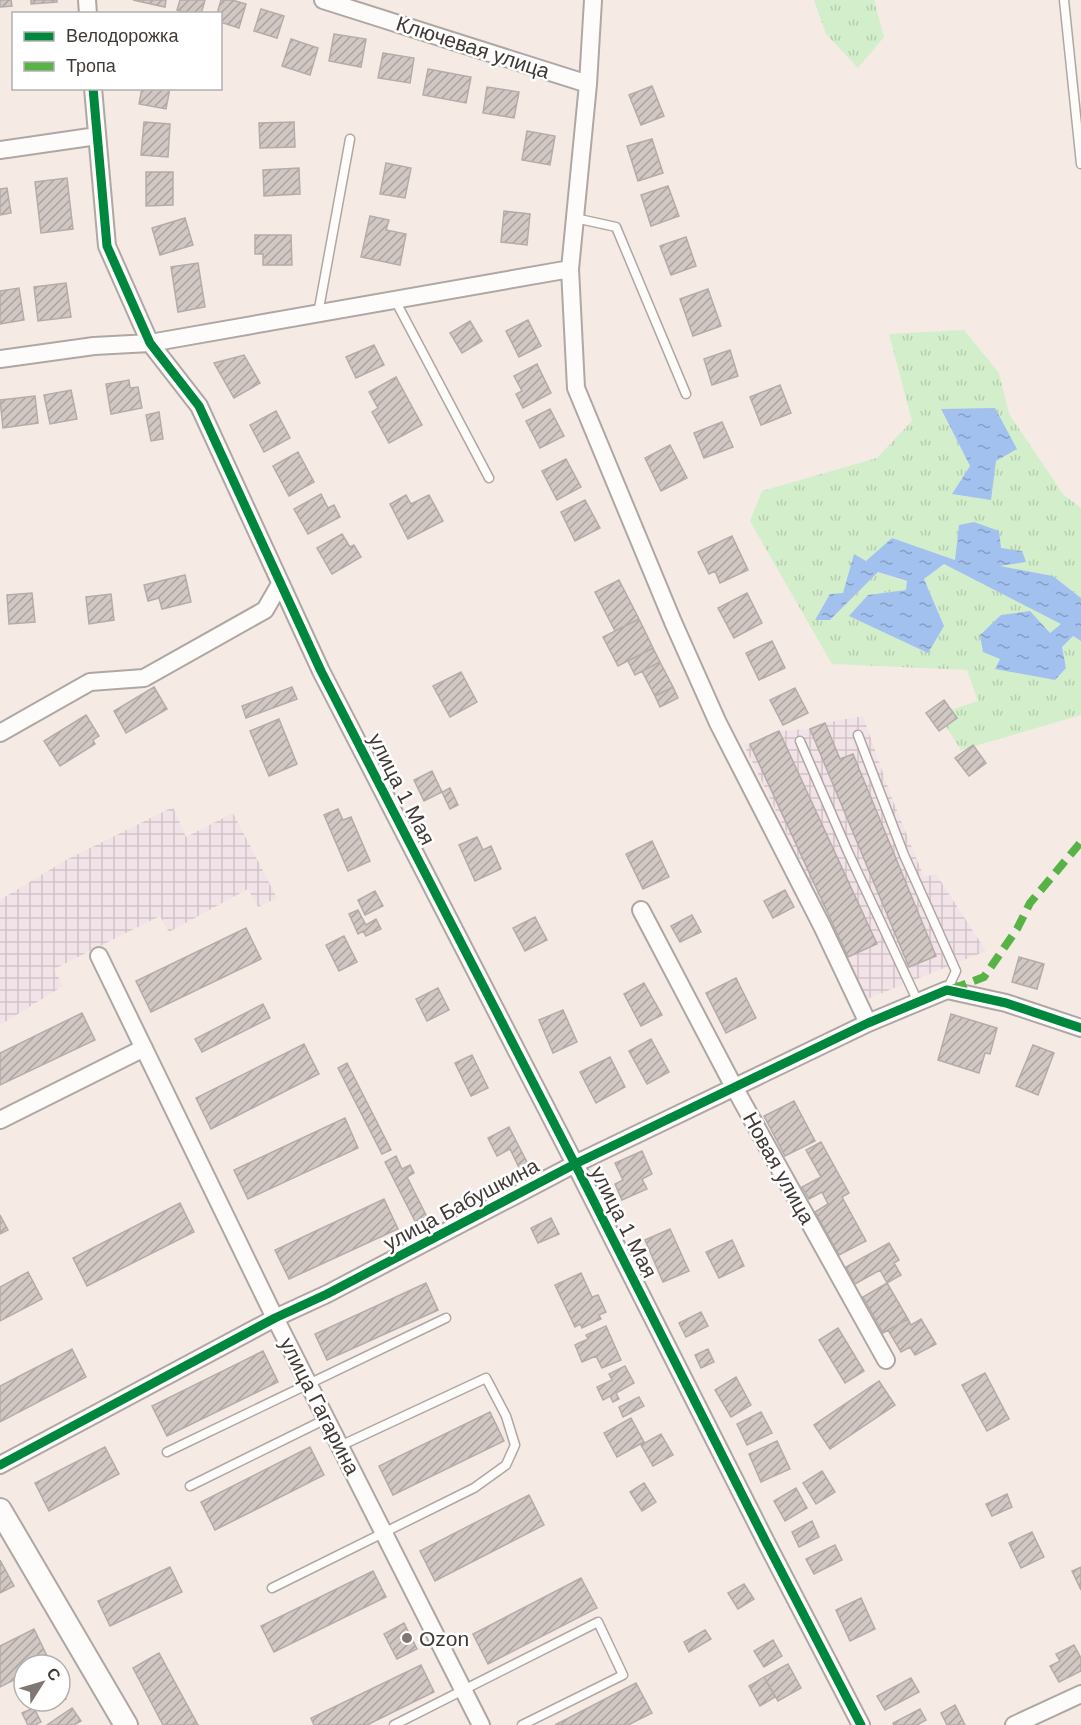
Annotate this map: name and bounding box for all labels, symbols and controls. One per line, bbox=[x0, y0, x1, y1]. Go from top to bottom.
street label: Ключевая улица bbox=[393, 11, 553, 83]
legend bbox=[12, 12, 222, 90]
text: Велодорожка bbox=[66, 26, 179, 46]
text: Тропа bbox=[66, 56, 117, 76]
street label: улица 1 Мая bbox=[364, 729, 440, 849]
street label: Новая улица bbox=[739, 1108, 819, 1228]
street label: улица Бабушкина bbox=[380, 1153, 543, 1255]
street label: улица 1 Мая bbox=[586, 1162, 662, 1282]
street label: улица Гагарина bbox=[275, 1334, 365, 1479]
place label: Ozon bbox=[419, 1627, 469, 1650]
marker: Ozon bbox=[400, 1631, 414, 1645]
north arrow bbox=[12, 1653, 72, 1713]
text: С bbox=[43, 1665, 64, 1684]

